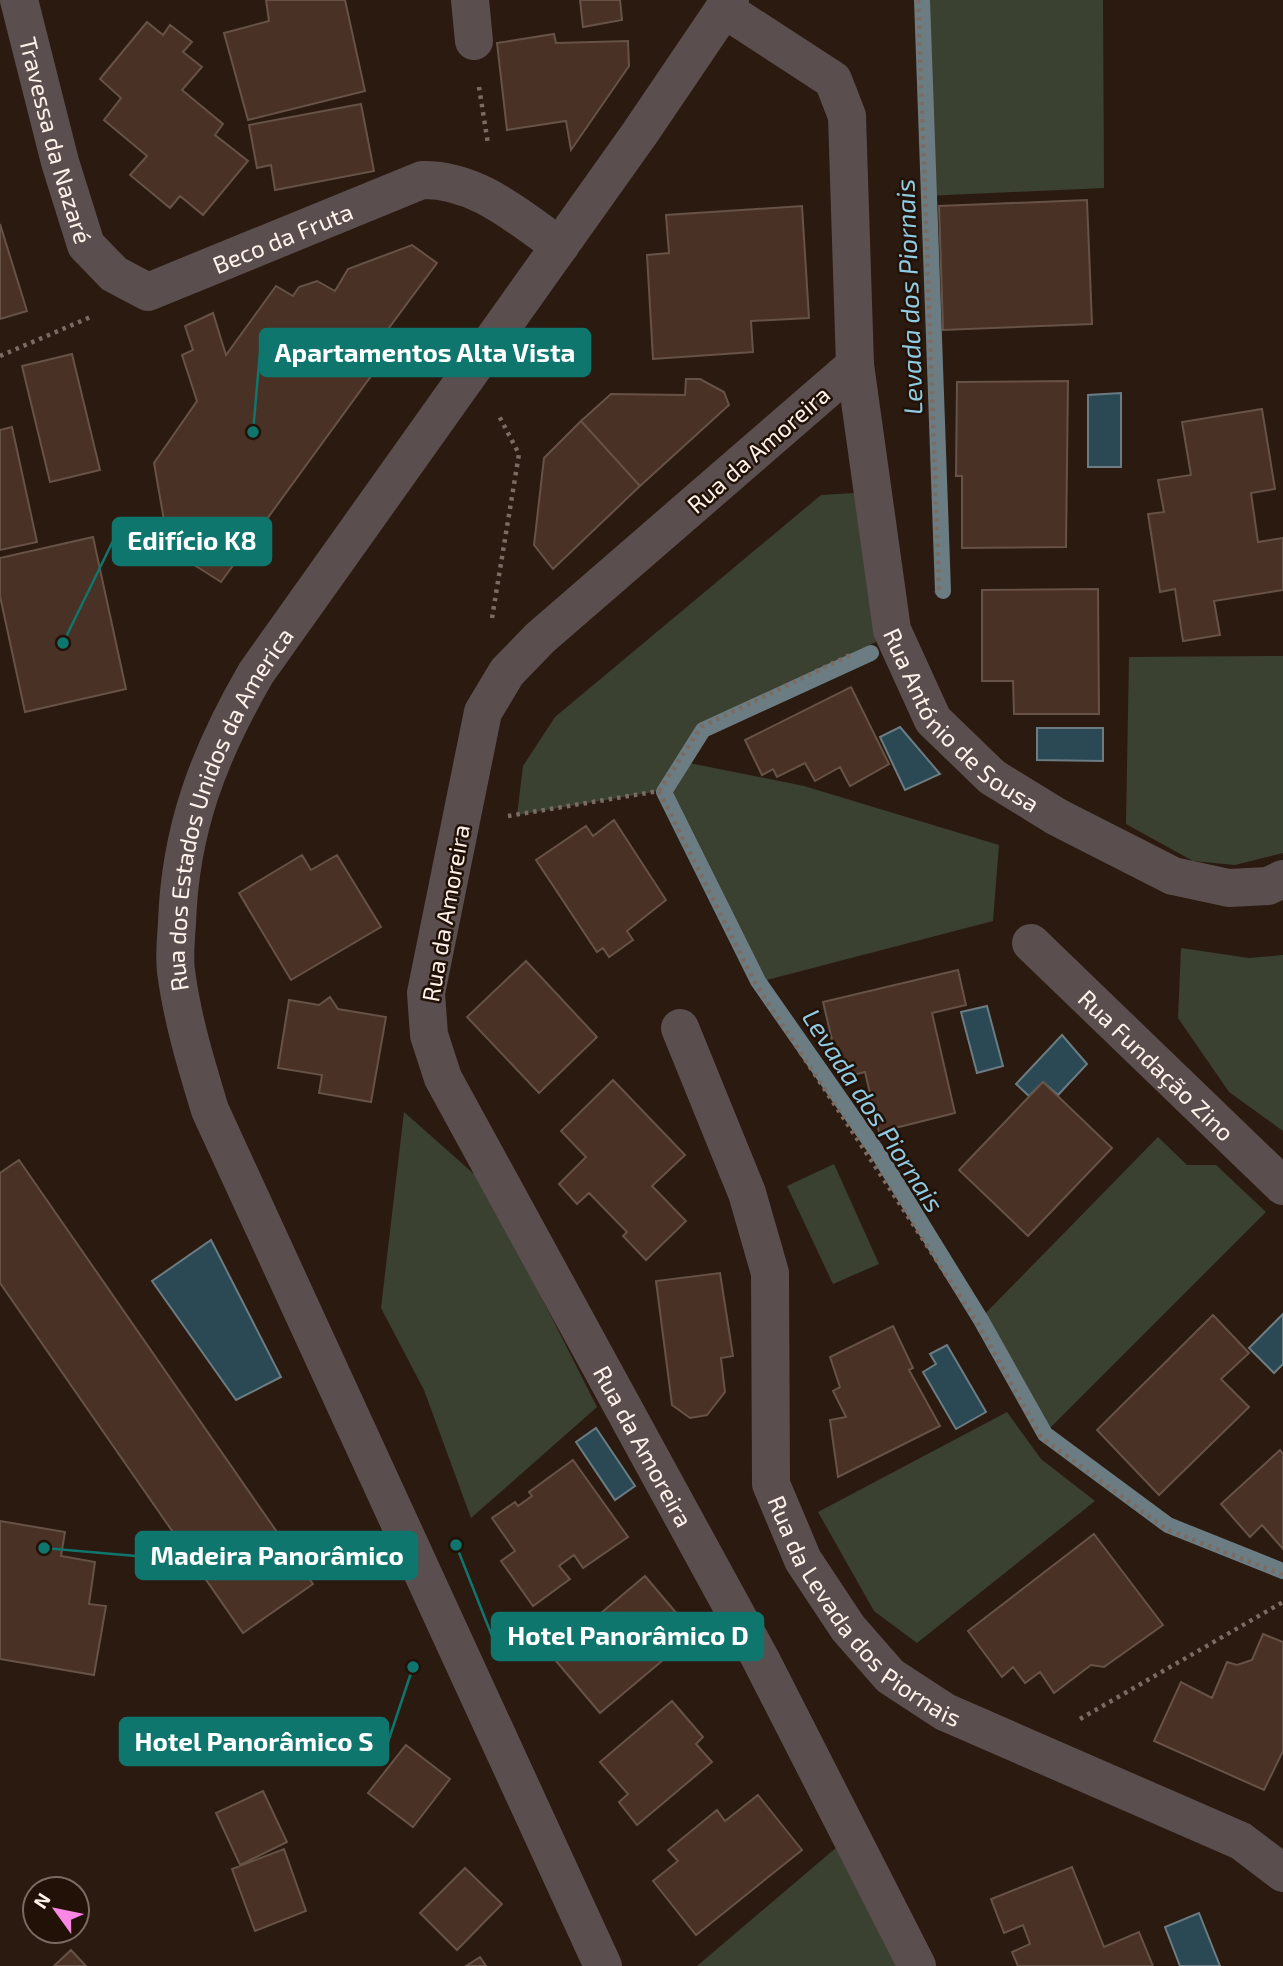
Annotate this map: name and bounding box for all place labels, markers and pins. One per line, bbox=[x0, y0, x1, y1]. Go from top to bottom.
callout: Apartamentos Alta Vista bbox=[260, 329, 590, 376]
callout: Edifício K8 bbox=[113, 518, 271, 565]
callout: Madeira Panorâmico bbox=[136, 1532, 417, 1579]
callout: Hotel Panorâmico D bbox=[492, 1613, 763, 1660]
callout: Hotel Panorâmico S bbox=[120, 1718, 388, 1765]

